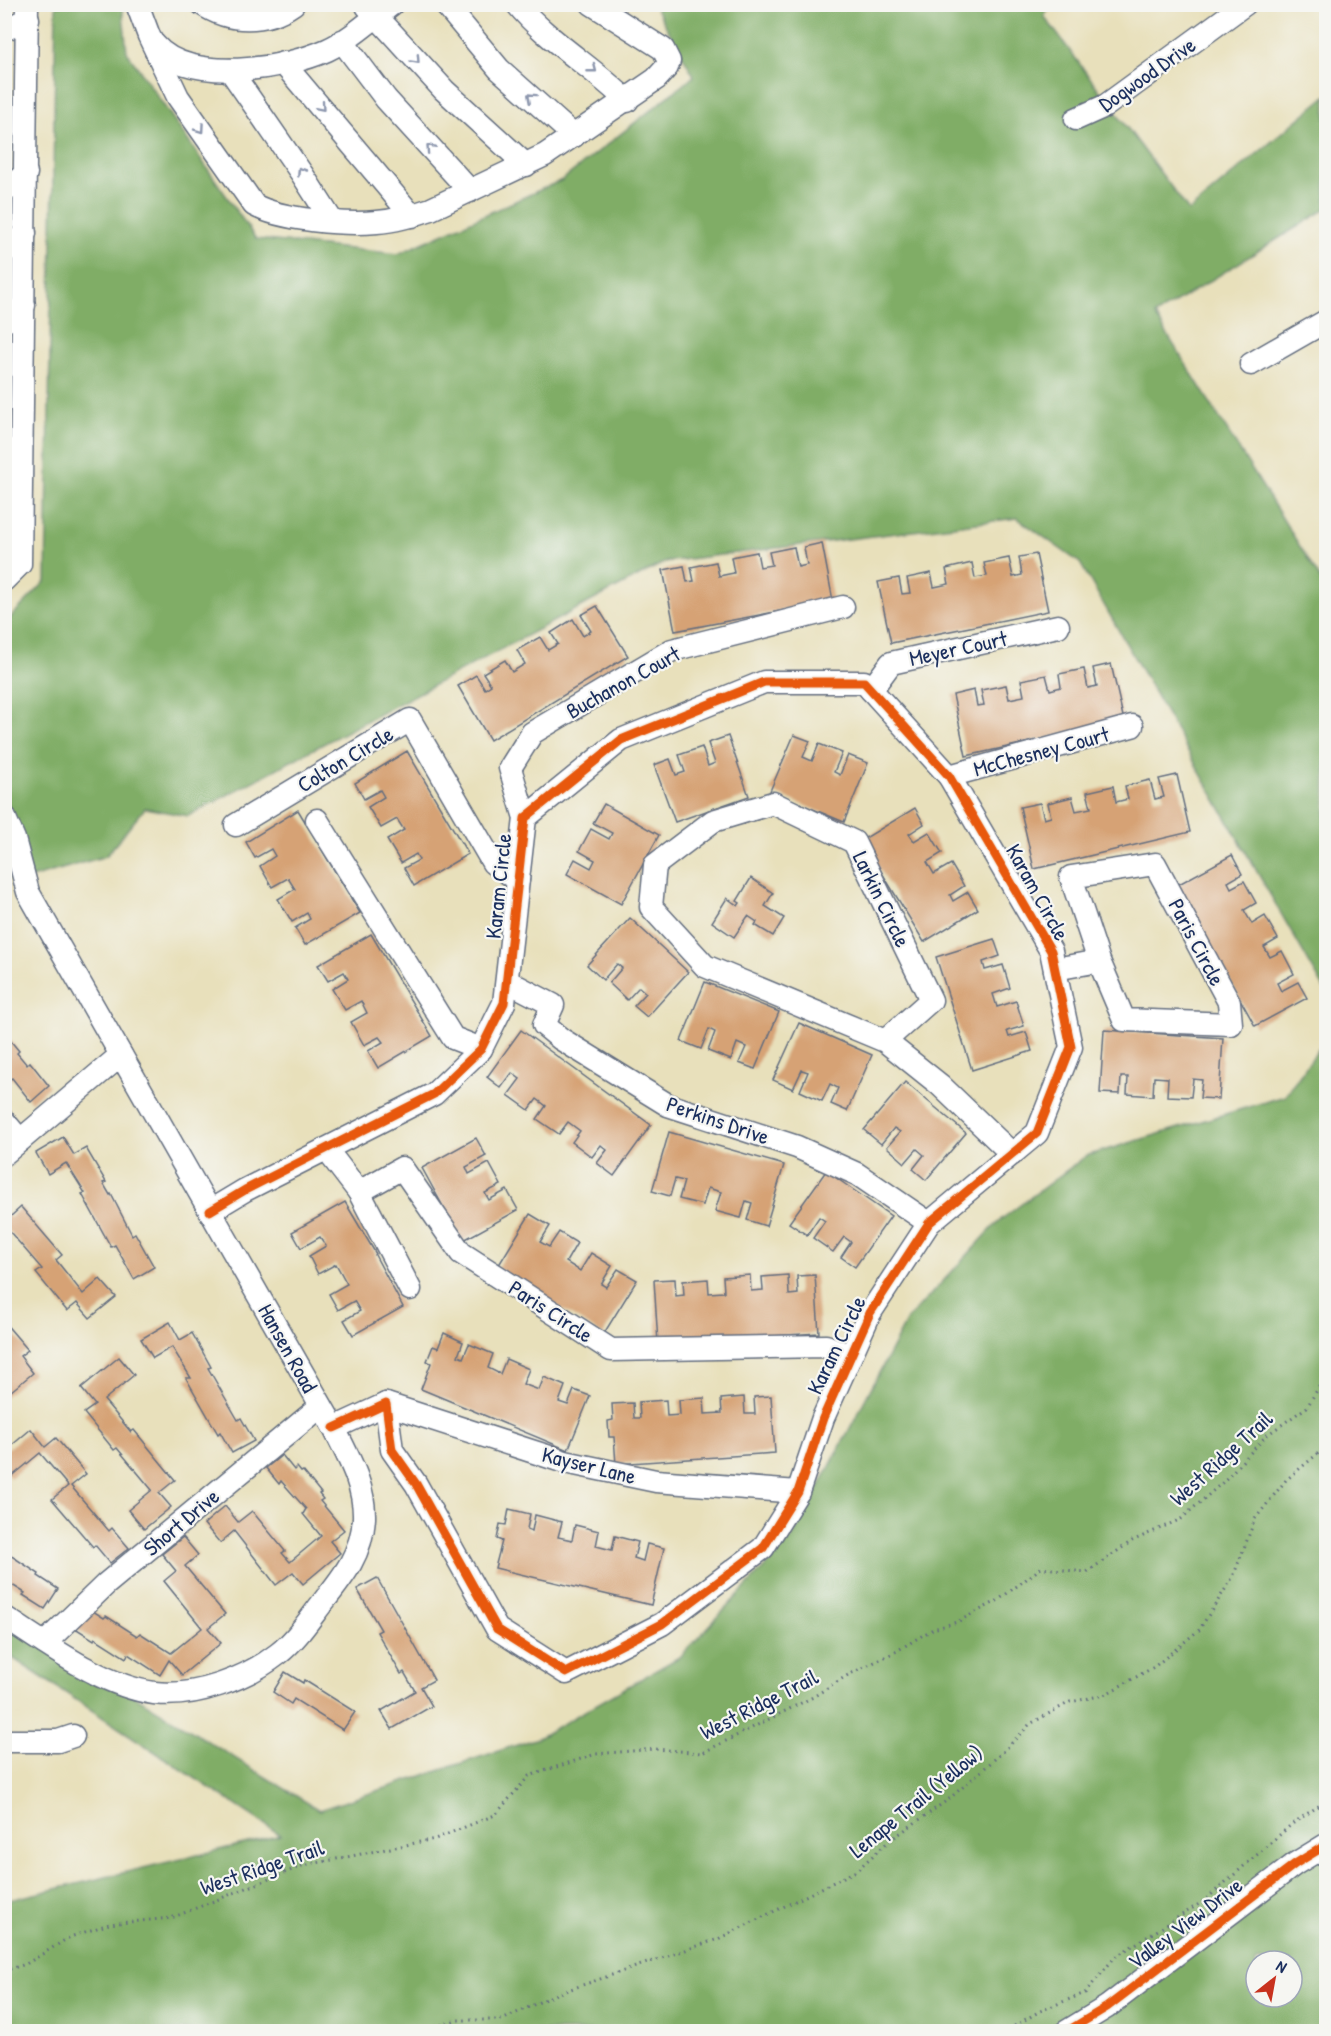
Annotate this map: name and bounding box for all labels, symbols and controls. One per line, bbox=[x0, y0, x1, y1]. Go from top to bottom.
street label: Dogwood Drive bbox=[1092, 29, 1202, 118]
one-way arrow bbox=[409, 53, 420, 63]
one-way arrow bbox=[586, 62, 597, 73]
one-way arrow bbox=[527, 93, 538, 104]
one-way arrow bbox=[314, 101, 325, 111]
one-way arrow bbox=[193, 122, 204, 133]
one-way arrow bbox=[426, 144, 437, 155]
one-way arrow bbox=[297, 167, 308, 178]
street label: Meyer Court bbox=[906, 623, 1010, 673]
street label: Buchanon Court bbox=[561, 638, 686, 726]
street label: McChesney Court bbox=[970, 718, 1112, 783]
street label: Colton Circle bbox=[291, 719, 399, 799]
street label: Karam Circle bbox=[478, 832, 518, 940]
street label: Karam Circle bbox=[999, 838, 1077, 946]
street label: Larkin Circle bbox=[846, 846, 918, 952]
street label: Paris Circle bbox=[1162, 893, 1233, 991]
street label: Perkins Drive bbox=[663, 1088, 774, 1152]
street label: Paris Circle bbox=[503, 1273, 599, 1350]
street label: Karam Circle bbox=[799, 1291, 873, 1399]
street label: Hansen Road bbox=[251, 1298, 325, 1398]
street label: West Ridge Trail bbox=[1163, 1404, 1279, 1512]
street label: Kayser Lane bbox=[539, 1439, 639, 1491]
street label: Short Drive bbox=[137, 1481, 226, 1563]
street label: West Ridge Trail bbox=[695, 1661, 823, 1747]
street label: Lenape Trail (Yellow) bbox=[843, 1738, 989, 1864]
street label: West Ridge Trail bbox=[196, 1832, 328, 1902]
street label: Valley View Drive bbox=[1122, 1870, 1249, 1976]
north arrow bbox=[1244, 1949, 1304, 2009]
text: N bbox=[1272, 1955, 1291, 1978]

